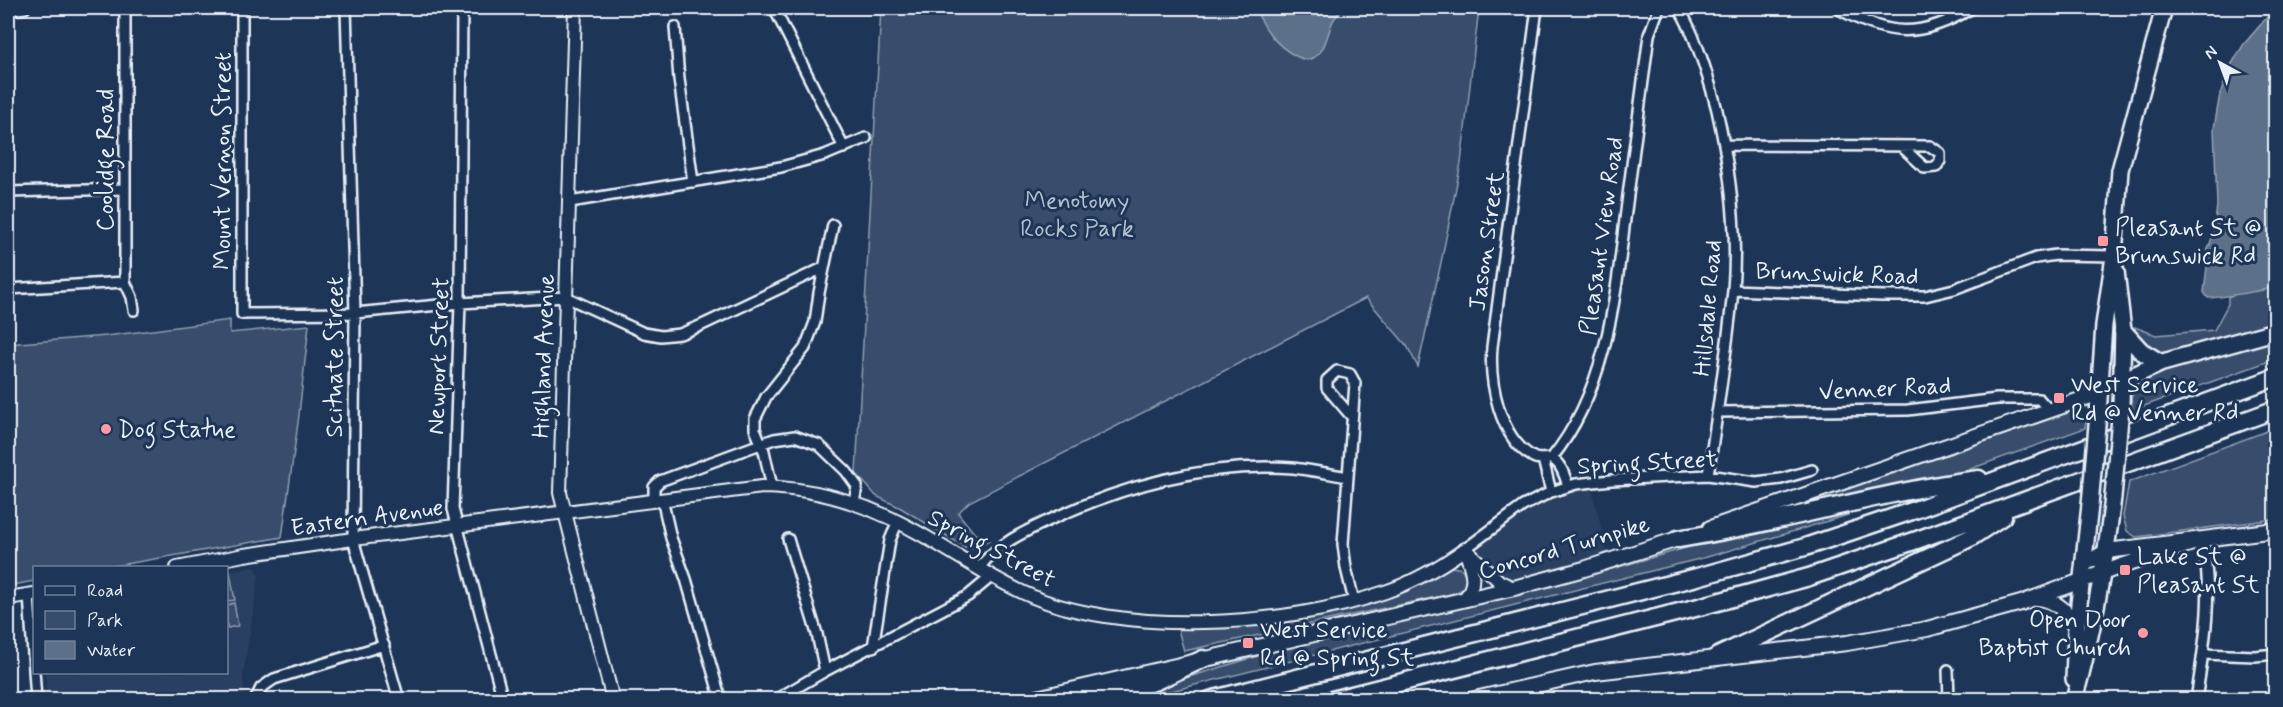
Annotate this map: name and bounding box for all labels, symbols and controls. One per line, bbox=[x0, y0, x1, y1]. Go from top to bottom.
north arrow bbox=[2190, 33, 2250, 93]
text: N bbox=[2200, 41, 2222, 64]
street label: Mount Vernon Street bbox=[208, 52, 239, 270]
street label: Coolidge Road bbox=[91, 89, 125, 231]
street label: Pleasant View Road bbox=[1573, 135, 1632, 337]
street label: Jason Street bbox=[1462, 169, 1513, 313]
park label: Menotomy Rocks Park bbox=[1020, 186, 1134, 245]
place label: Pleasant St @ Brunswick Rd bbox=[2115, 213, 2262, 272]
marker: Pleasant St @ Brunswick Rd bbox=[2096, 234, 2110, 248]
street label: Hillsdale Road bbox=[1687, 238, 1730, 378]
street label: Brunswick Road bbox=[1755, 256, 1919, 293]
street label: Highland Avenue bbox=[526, 273, 566, 439]
street label: Scituate Street bbox=[320, 277, 351, 437]
street label: Newport Street bbox=[421, 277, 458, 435]
place label: West Service Rd @ Venner Rd bbox=[2071, 370, 2239, 429]
street label: Venner Road bbox=[1818, 371, 1952, 408]
marker: West Service Rd @ Venner Rd bbox=[2052, 391, 2066, 405]
place label: Dog Statue bbox=[118, 415, 236, 449]
marker: Dog Statue bbox=[99, 422, 113, 436]
street label: Spring Street bbox=[1576, 444, 1718, 486]
street label: Eastern Avenue bbox=[289, 492, 446, 545]
street label: Spring Street bbox=[921, 503, 1060, 599]
street label: Concord Turnpike bbox=[1475, 509, 1654, 588]
place label: Lake St @ Pleasant St bbox=[2137, 542, 2260, 601]
marker: Lake St @ Pleasant St bbox=[2118, 563, 2132, 577]
legend bbox=[33, 566, 228, 674]
text: Road bbox=[87, 579, 123, 603]
place label: Open Door Baptist Church bbox=[1979, 605, 2131, 664]
text: Park bbox=[87, 609, 123, 633]
place label: West Service Rd @ Spring St bbox=[1260, 615, 1414, 677]
marker: Open Door Baptist Church bbox=[2136, 626, 2150, 640]
marker: West Service Rd @ Spring St bbox=[1241, 636, 1255, 650]
text: Water bbox=[87, 639, 136, 663]

